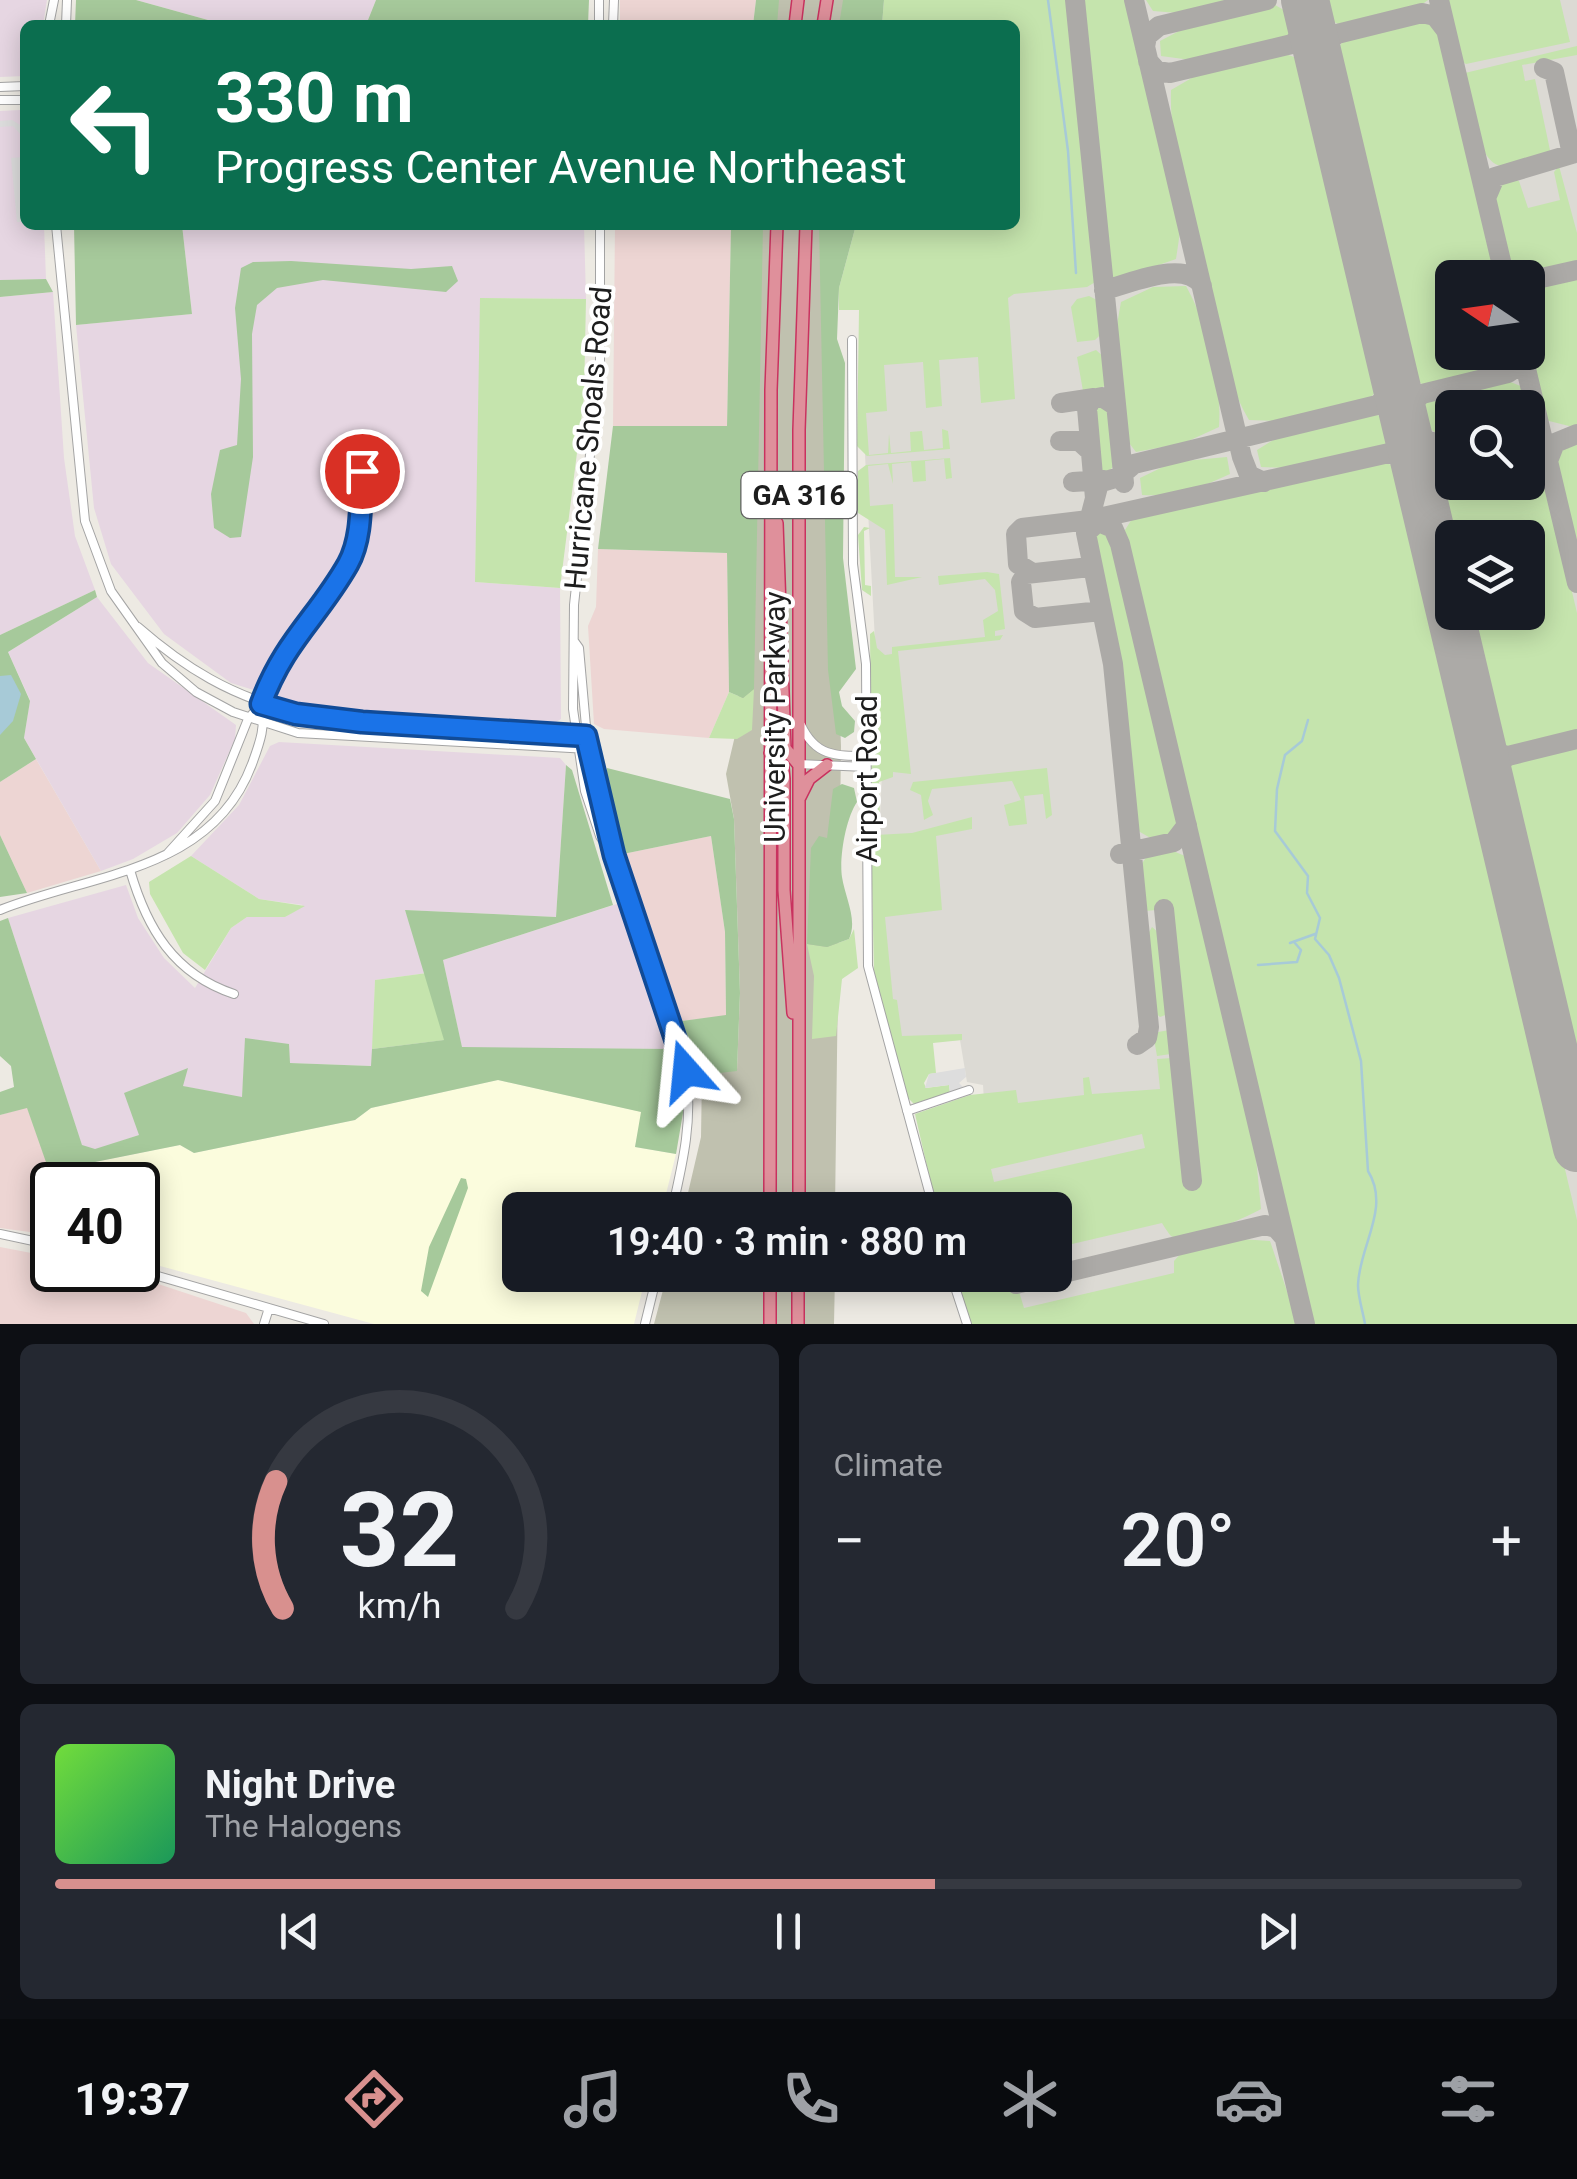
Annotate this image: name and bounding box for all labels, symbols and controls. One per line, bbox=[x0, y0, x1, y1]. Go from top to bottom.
text: 330 m bbox=[215, 57, 414, 139]
icon: left bbox=[50, 60, 180, 190]
text: Progress Center Avenue Northeast bbox=[215, 141, 907, 194]
north arrow bbox=[1435, 260, 1545, 370]
map controls bbox=[1435, 260, 1545, 630]
street label: Hurricane Shoals Road bbox=[557, 285, 619, 591]
button: search bbox=[1435, 390, 1545, 500]
pin bbox=[320, 429, 405, 514]
icon: arrive bbox=[335, 444, 390, 499]
road number: GA 316 bbox=[742, 472, 856, 518]
button: layers bbox=[1435, 520, 1545, 630]
street label: University Parkway bbox=[757, 591, 792, 843]
street label: Airport Road bbox=[849, 695, 884, 863]
position arrow bbox=[634, 1019, 738, 1123]
speed limit sign: 40 bbox=[30, 1162, 160, 1292]
text: 19:40 · 3 min · 880 m bbox=[607, 1220, 967, 1264]
text: Climate bbox=[834, 1446, 943, 1484]
text: 32 bbox=[340, 1470, 459, 1591]
text: 20° bbox=[1121, 1496, 1235, 1584]
text: − bbox=[834, 1509, 865, 1573]
text: + bbox=[1491, 1509, 1522, 1573]
text: km/h bbox=[357, 1585, 441, 1627]
text: Night Drive bbox=[205, 1763, 395, 1807]
text: The Halogens bbox=[205, 1807, 402, 1845]
icon: previous bbox=[272, 1904, 327, 1959]
icon: pause bbox=[761, 1904, 816, 1959]
icon: next bbox=[1250, 1904, 1305, 1959]
icon: directions bbox=[339, 2064, 409, 2134]
icon: music bbox=[558, 2064, 628, 2134]
icon: phone bbox=[776, 2064, 846, 2134]
icon: climate bbox=[995, 2064, 1065, 2134]
icon: car bbox=[1214, 2064, 1284, 2134]
icon: filters bbox=[1433, 2064, 1503, 2134]
text: 19:37 bbox=[74, 2073, 190, 2126]

